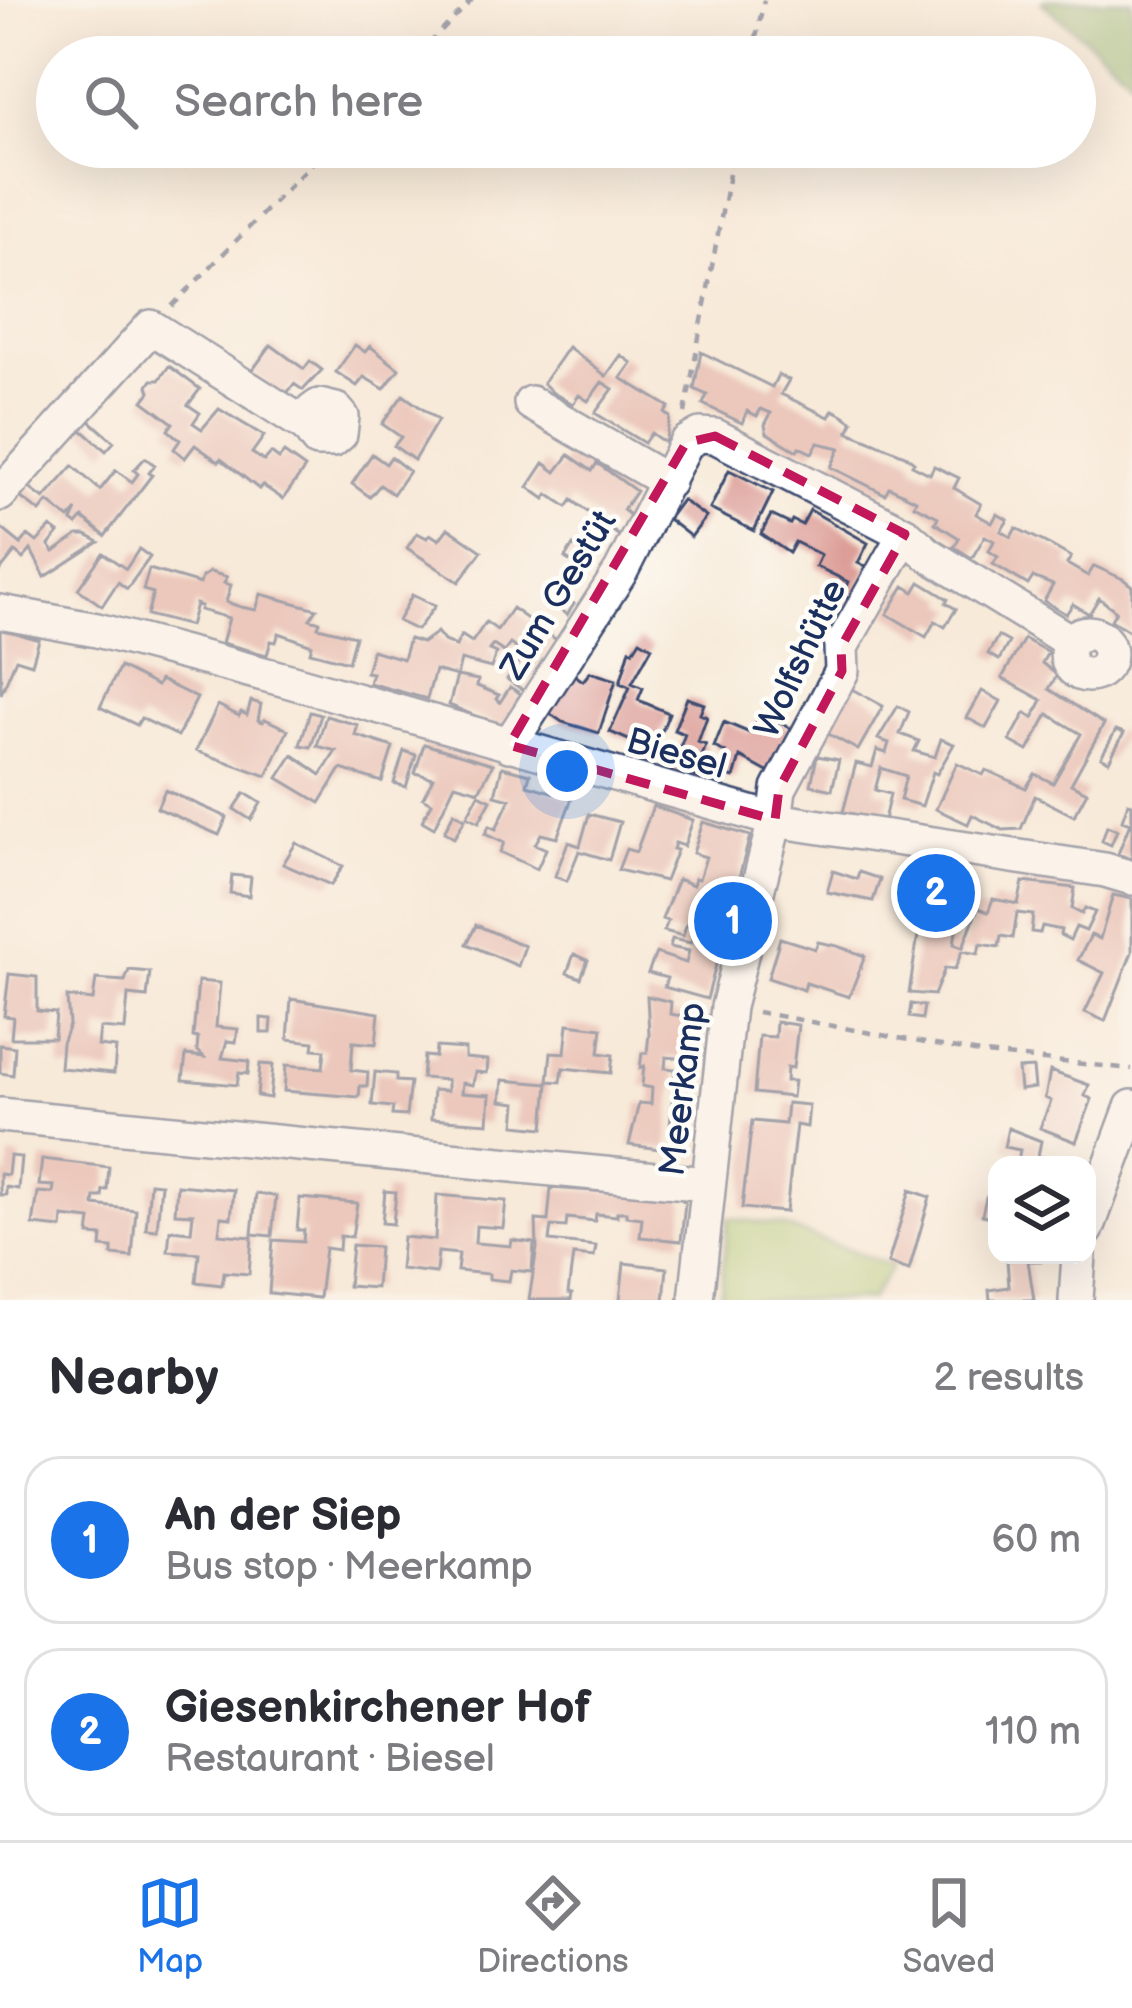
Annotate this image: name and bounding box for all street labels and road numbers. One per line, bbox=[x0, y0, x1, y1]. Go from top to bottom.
street label: Zum Gestüt bbox=[491, 503, 626, 688]
street label: Wolfshütte bbox=[746, 573, 857, 745]
street label: Biesel bbox=[622, 720, 731, 789]
street label: Meerkamp bbox=[651, 1000, 715, 1179]

